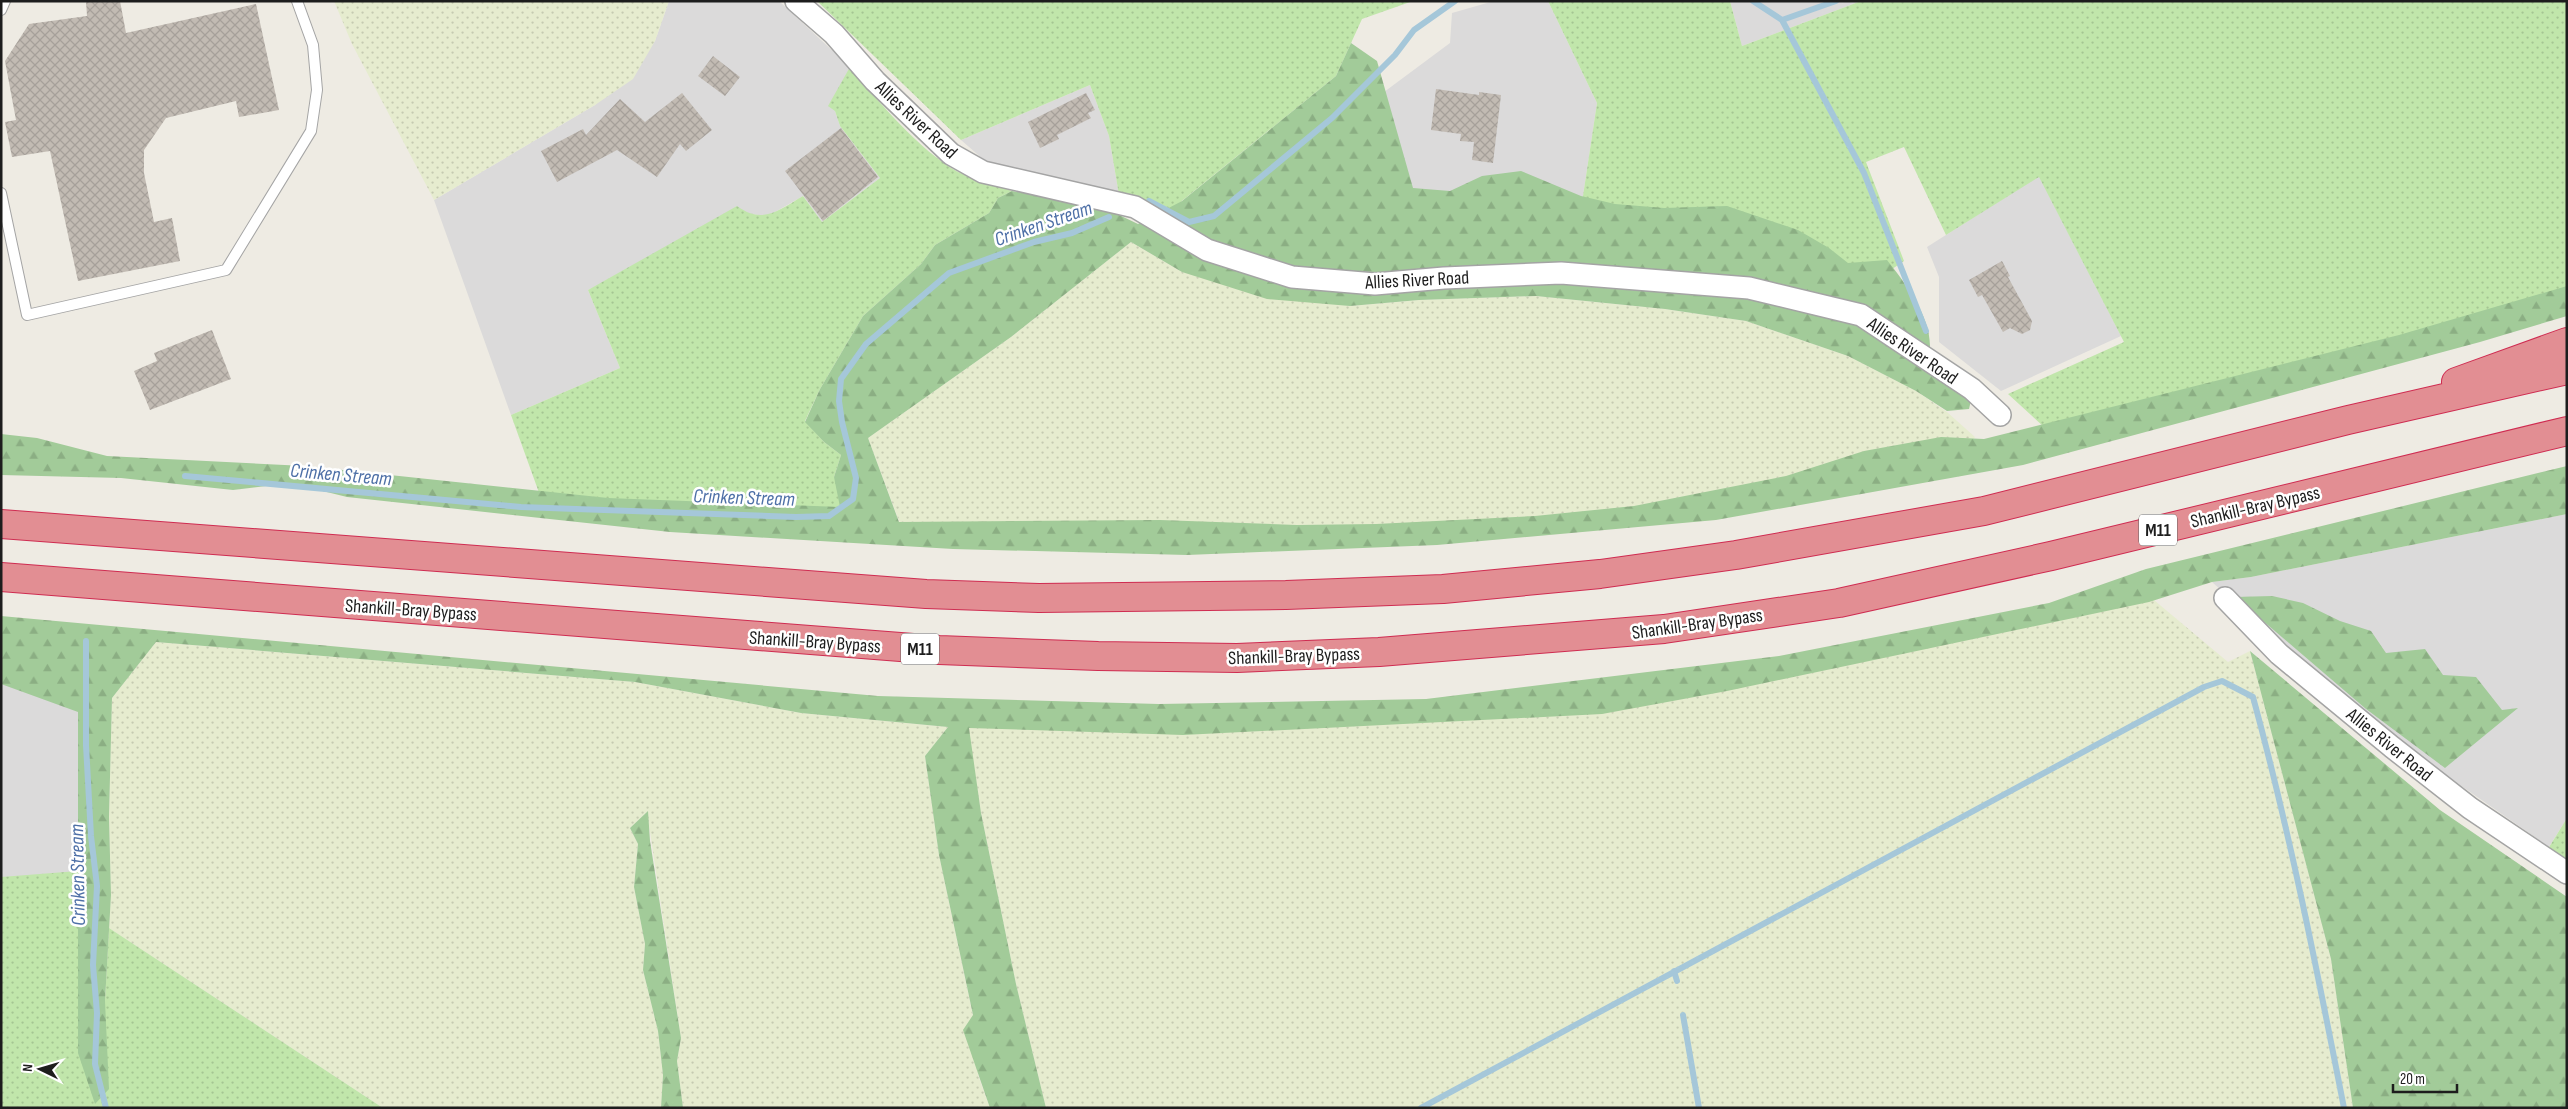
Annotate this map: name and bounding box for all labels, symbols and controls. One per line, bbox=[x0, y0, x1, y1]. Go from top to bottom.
street label: Allies River Road bbox=[869, 75, 962, 164]
water label: Crinken Stream bbox=[991, 196, 1096, 252]
street label: Allies River Road bbox=[1363, 266, 1470, 295]
street label: Allies River Road bbox=[1862, 312, 1962, 390]
water label: Crinken Stream bbox=[289, 459, 393, 491]
street label: Shankill-Bray Bypass bbox=[2188, 481, 2322, 534]
water label: Crinken Stream bbox=[693, 484, 796, 512]
road number: M11 bbox=[2139, 514, 2177, 546]
street label: Shankill-Bray Bypass bbox=[344, 594, 478, 627]
street label: Shankill-Bray Bypass bbox=[1630, 604, 1764, 645]
street label: Shankill-Bray Bypass bbox=[748, 626, 882, 659]
road number: M11 bbox=[901, 634, 939, 664]
street label: Shankill-Bray Bypass bbox=[1228, 643, 1361, 670]
street label: Allies River Road bbox=[2341, 703, 2437, 787]
water label: Crinken Stream bbox=[65, 824, 91, 926]
north arrow bbox=[15, 1044, 65, 1094]
scale bar bbox=[2393, 1062, 2457, 1094]
text: N bbox=[19, 1063, 36, 1072]
text: 20 m bbox=[2400, 1070, 2425, 1089]

